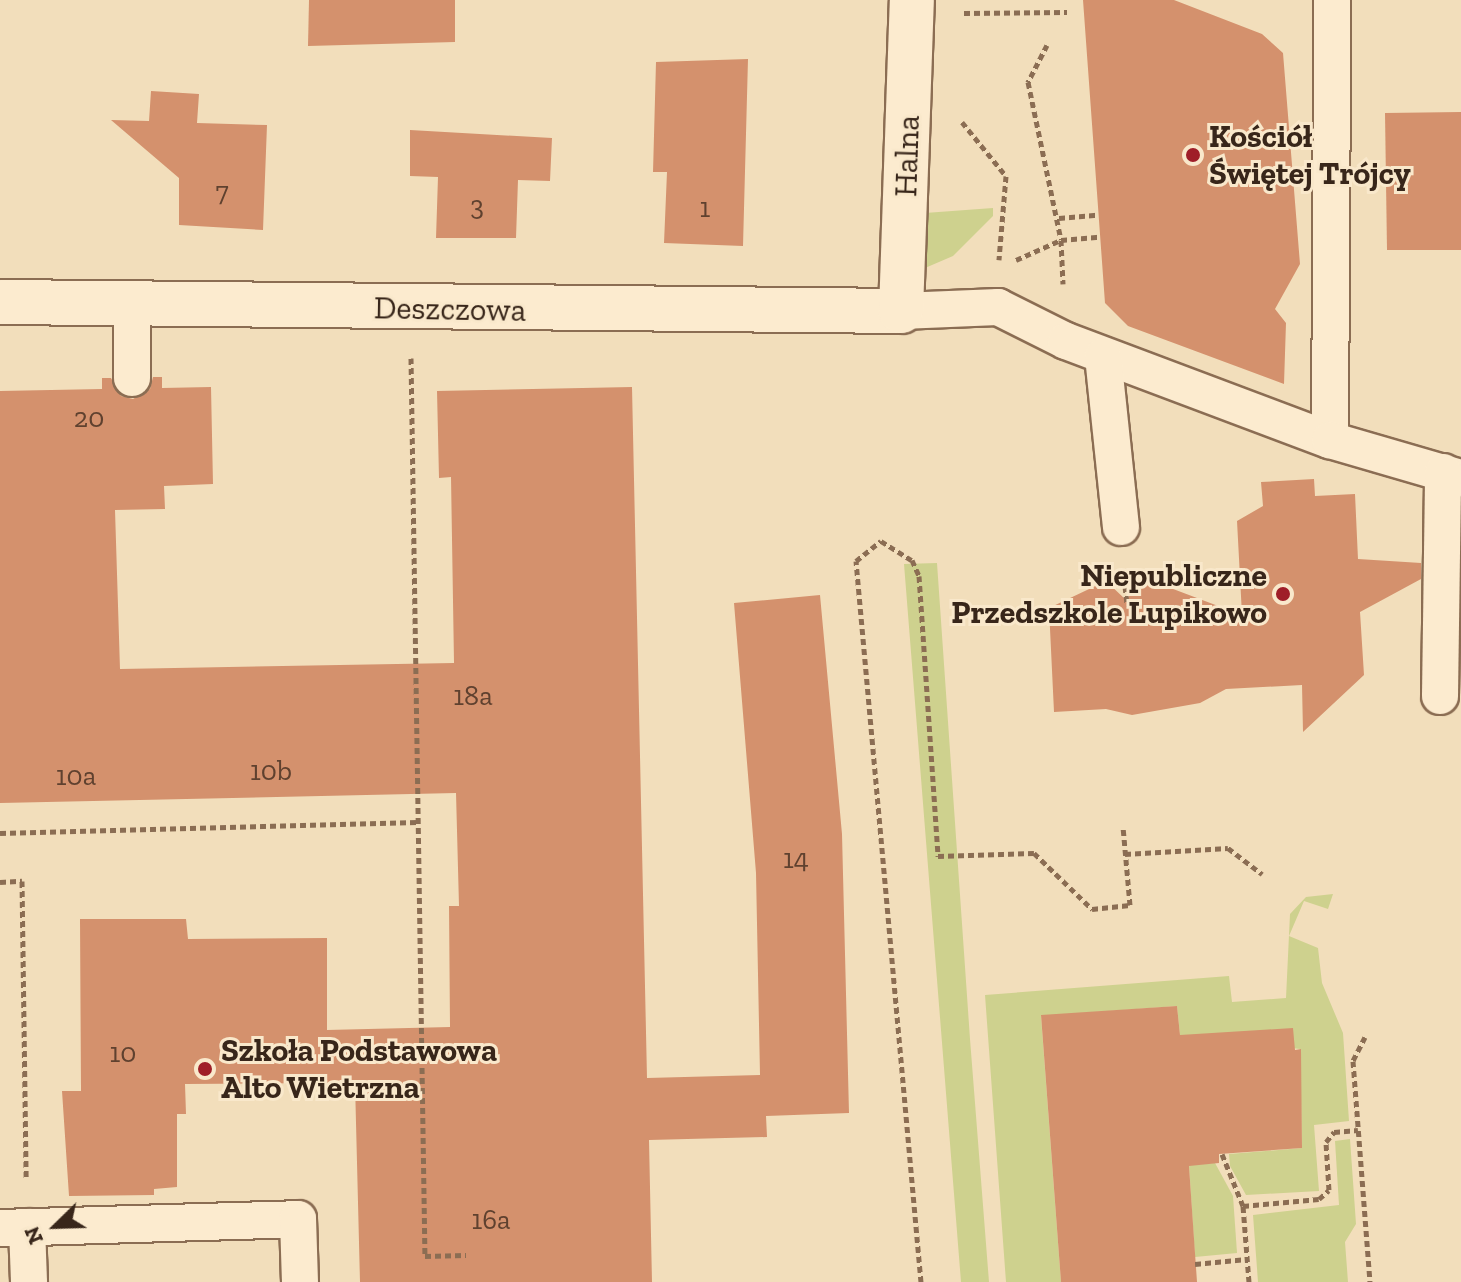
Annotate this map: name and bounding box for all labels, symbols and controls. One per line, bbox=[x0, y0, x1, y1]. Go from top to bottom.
street label: Halna bbox=[886, 115, 928, 197]
place label: Kościół Świętej Trójcy bbox=[1209, 118, 1411, 193]
marker: Kościół Świętej Trójcy bbox=[1184, 146, 1202, 164]
house number: 7 bbox=[215, 175, 229, 209]
house number: 3 bbox=[470, 189, 484, 223]
house number: 1 bbox=[700, 191, 710, 225]
street label: Deszczowa bbox=[374, 288, 526, 330]
house number: 20 bbox=[74, 401, 104, 435]
place label: Niepubliczne Przedszkole Lupikowo bbox=[951, 557, 1267, 632]
marker: Niepubliczne Przedszkole Lupikowo bbox=[1274, 585, 1292, 603]
house number: 18a bbox=[453, 679, 493, 713]
house number: 10b bbox=[250, 754, 292, 788]
house number: 10a bbox=[56, 759, 96, 793]
house number: 14 bbox=[783, 842, 809, 876]
place label: Szkoła Podstawowa Alto Wietrzna bbox=[221, 1032, 497, 1107]
house number: 10 bbox=[110, 1036, 136, 1070]
marker: Szkoła Podstawowa Alto Wietrzna bbox=[196, 1060, 214, 1078]
north arrow bbox=[16, 1186, 96, 1266]
house number: 16a bbox=[471, 1203, 511, 1237]
text: N bbox=[18, 1223, 49, 1249]

